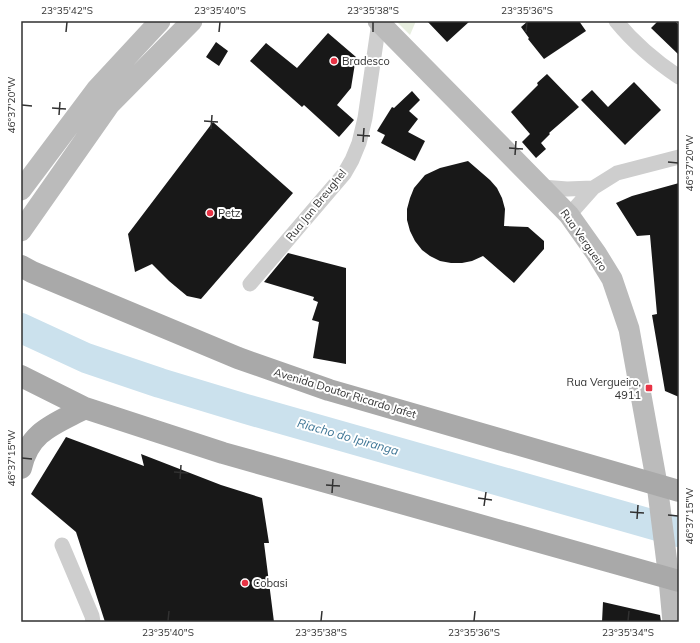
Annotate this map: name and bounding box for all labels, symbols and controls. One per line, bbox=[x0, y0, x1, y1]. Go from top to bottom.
text: 23°35'42"S bbox=[41, 4, 93, 17]
text: 23°35'40"S bbox=[194, 4, 246, 17]
text: 23°35'38"S bbox=[347, 4, 399, 17]
text: 23°35'36"S bbox=[501, 4, 553, 17]
place label: Bradesco bbox=[342, 54, 390, 68]
marker: Bradesco bbox=[329, 56, 339, 66]
text: 46°37'20"W bbox=[5, 77, 18, 133]
text: 46°37'20"W bbox=[683, 135, 696, 191]
street label: Rua Jan Breughel bbox=[283, 166, 349, 244]
place label: Petz bbox=[218, 206, 241, 220]
street label: Rua Vergueiro bbox=[558, 206, 610, 274]
marker: Petz bbox=[205, 208, 215, 218]
street label: Avenida Doutor Ricardo Jafet bbox=[272, 365, 418, 421]
place label: Rua Vergueiro, 4911 bbox=[567, 375, 641, 402]
marker: Rua Vergueiro, 4911 bbox=[644, 383, 654, 393]
water label: Riacho do Ipiranga bbox=[296, 415, 400, 458]
text: 46°37'15"W bbox=[5, 430, 18, 486]
text: 46°37'15"W bbox=[683, 488, 696, 544]
place label: Cobasi bbox=[253, 576, 288, 590]
marker: Cobasi bbox=[240, 578, 250, 588]
text: 23°35'40"S bbox=[142, 626, 194, 639]
text: 23°35'38"S bbox=[295, 626, 347, 639]
text: 23°35'36"S bbox=[448, 626, 500, 639]
text: 23°35'34"S bbox=[602, 626, 654, 639]

